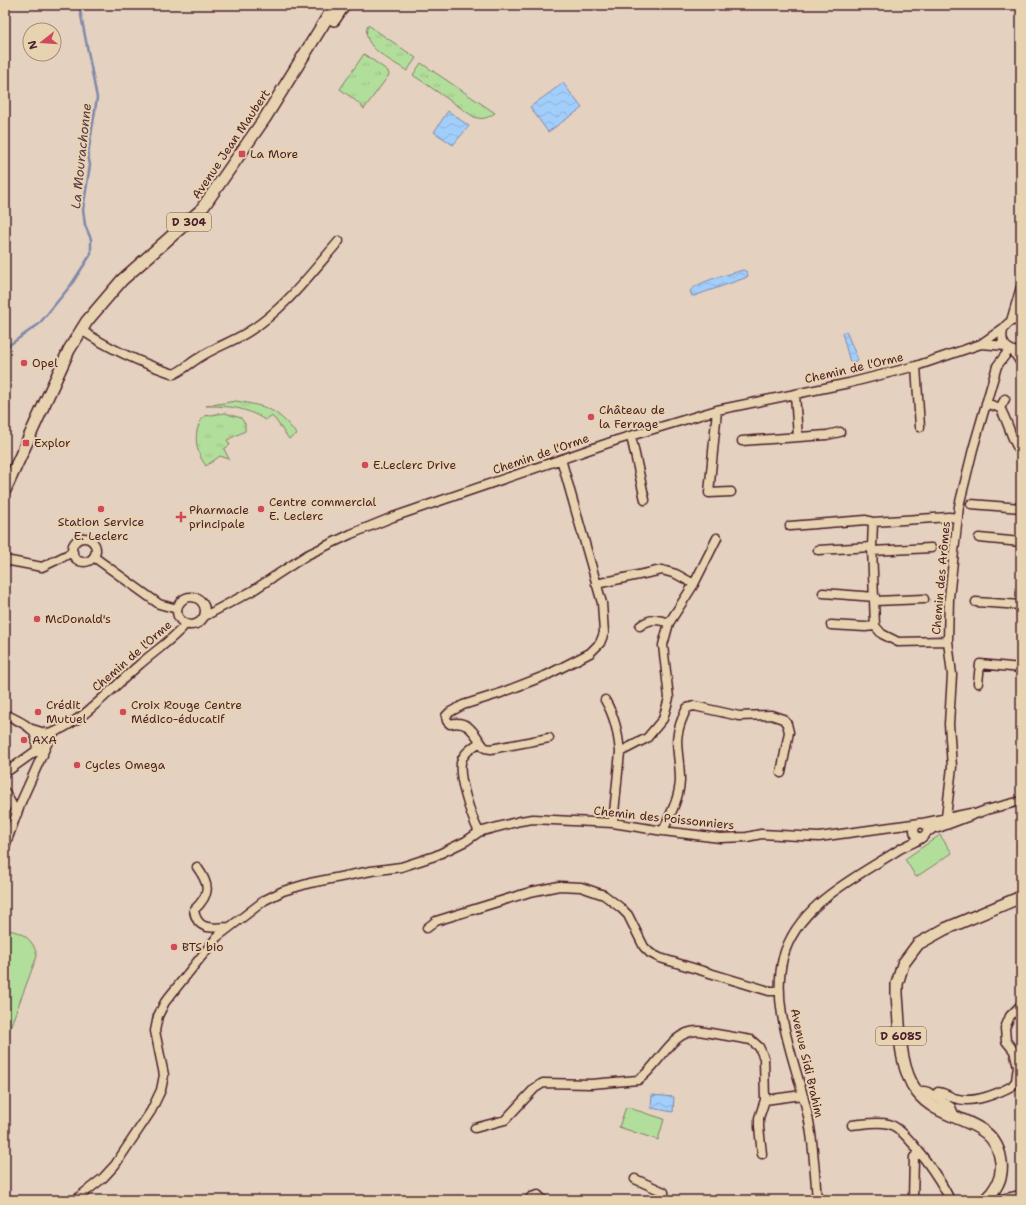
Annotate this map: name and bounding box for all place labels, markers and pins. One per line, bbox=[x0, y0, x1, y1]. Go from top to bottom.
place label: La More bbox=[250, 146, 299, 162]
marker: La More bbox=[237, 149, 247, 159]
place label: Opel bbox=[32, 355, 58, 371]
marker: Opel bbox=[19, 358, 29, 368]
place label: Château de la Ferrage bbox=[599, 402, 665, 432]
marker: Château de la Ferrage bbox=[586, 412, 596, 422]
place label: Explor bbox=[34, 435, 71, 451]
marker: Explor bbox=[21, 438, 31, 448]
place label: E.Leclerc Drive bbox=[373, 457, 456, 473]
marker: E.Leclerc Drive bbox=[360, 460, 370, 470]
place label: Centre commercial E. Leclerc bbox=[269, 494, 377, 524]
place label: Pharmacie principale bbox=[189, 502, 249, 532]
marker: Station Service E. Leclerc bbox=[96, 504, 106, 514]
marker: Centre commercial E. Leclerc bbox=[256, 504, 266, 514]
marker: Pharmacie principale bbox=[176, 512, 186, 522]
place label: Station Service E. Leclerc bbox=[58, 514, 145, 544]
place label: McDonald's bbox=[45, 611, 111, 627]
marker: McDonald's bbox=[32, 614, 42, 624]
place label: Crédit Mutuel bbox=[46, 697, 87, 727]
place label: Croix Rouge Centre Médico-éducatif bbox=[131, 697, 242, 727]
marker: Crédit Mutuel bbox=[33, 707, 43, 717]
marker: Croix Rouge Centre Médico-éducatif bbox=[118, 707, 128, 717]
place label: AXA bbox=[32, 732, 57, 748]
marker: AXA bbox=[19, 735, 29, 745]
place label: Cycles Omega bbox=[85, 757, 166, 773]
marker: Cycles Omega bbox=[72, 760, 82, 770]
place label: BTS bio bbox=[182, 939, 223, 955]
marker: BTS bio bbox=[169, 942, 179, 952]

